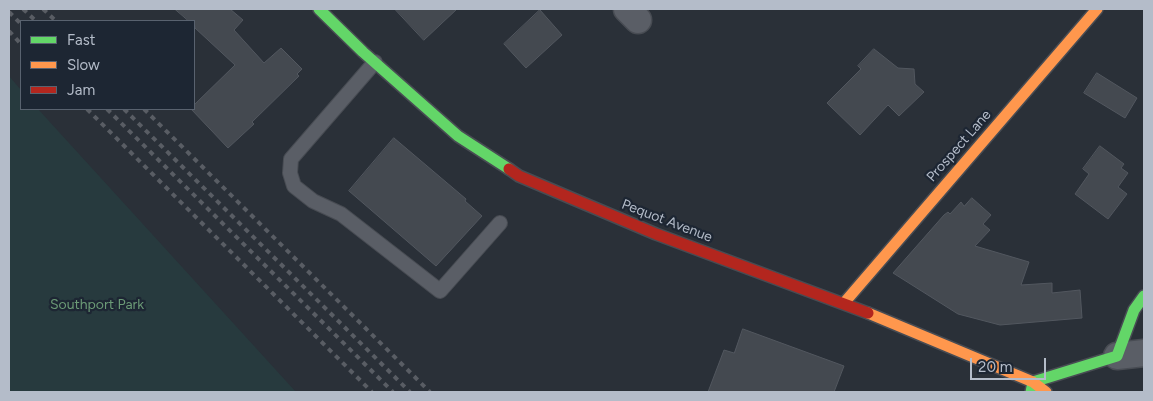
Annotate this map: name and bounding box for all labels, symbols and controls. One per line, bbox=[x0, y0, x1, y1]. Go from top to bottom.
legend bbox=[20, 20, 195, 110]
text: Fast bbox=[67, 31, 95, 49]
text: Slow bbox=[67, 56, 100, 74]
text: Jam bbox=[67, 81, 95, 99]
street label: Prospect Lane bbox=[923, 107, 995, 185]
street label: Pequot Avenue bbox=[619, 196, 715, 246]
park label: Southport Park bbox=[50, 297, 144, 313]
scale bar bbox=[973, 348, 1049, 380]
text: 20 m bbox=[978, 358, 1012, 376]

